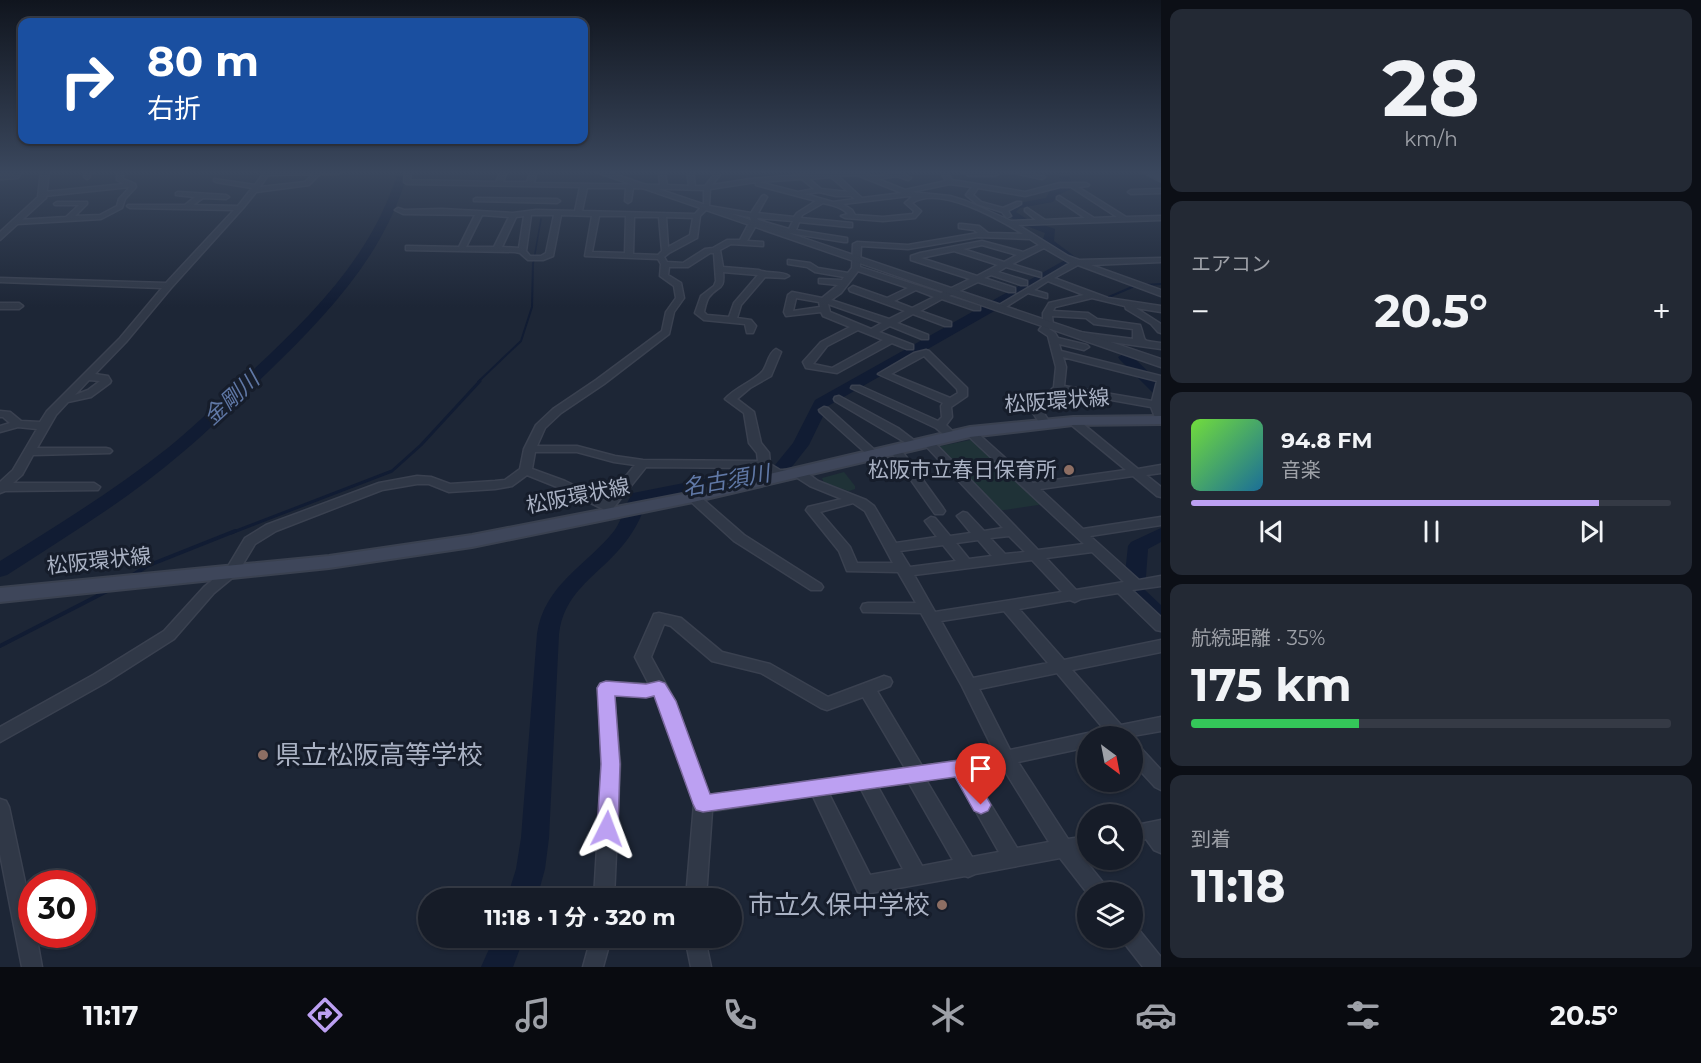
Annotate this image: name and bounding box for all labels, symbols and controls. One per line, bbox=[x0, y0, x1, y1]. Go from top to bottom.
text: 80 m bbox=[147, 35, 259, 87]
text: 28 bbox=[1382, 40, 1480, 136]
icon: right bbox=[48, 42, 126, 120]
text: 右折 bbox=[147, 92, 201, 125]
text: km/h bbox=[1404, 127, 1458, 151]
text: エアコン bbox=[1191, 252, 1271, 276]
text: 20.5° bbox=[1374, 283, 1488, 338]
text: − bbox=[1191, 291, 1210, 331]
text: + bbox=[1652, 291, 1671, 331]
water label: 金剛川 bbox=[198, 365, 266, 431]
street label: 松阪環状線 bbox=[1004, 384, 1110, 417]
text: 94.8 FM bbox=[1281, 427, 1372, 454]
place label: 松阪市立春日保育所 bbox=[868, 457, 1057, 482]
text: 音楽 bbox=[1281, 458, 1321, 482]
water label: 名古須川 bbox=[680, 459, 774, 501]
marker: 松阪市立春日保育所 bbox=[1062, 463, 1076, 477]
street label: 松阪環状線 bbox=[524, 473, 632, 518]
icon: previous bbox=[1255, 515, 1288, 548]
icon: pause bbox=[1415, 515, 1448, 548]
icon: next bbox=[1575, 515, 1608, 548]
street label: 松阪環状線 bbox=[45, 543, 152, 578]
text: 航続距離 · 35% bbox=[1191, 626, 1325, 650]
text: 175 km bbox=[1191, 657, 1352, 712]
north arrow bbox=[1077, 726, 1143, 792]
map controls bbox=[1077, 726, 1143, 948]
place label: 県立松阪高等学校 bbox=[275, 739, 483, 771]
pin bbox=[955, 743, 1006, 805]
marker: 県立松阪高等学校 bbox=[256, 748, 270, 762]
icon: arrive bbox=[964, 752, 997, 785]
position arrow bbox=[575, 797, 639, 861]
button: search bbox=[1077, 804, 1143, 870]
text: 到着 bbox=[1191, 827, 1231, 851]
text: 11:18 bbox=[1191, 858, 1285, 913]
speed limit sign: 30 bbox=[18, 870, 96, 948]
button: layers bbox=[1077, 882, 1143, 948]
place label: 市立久保中学校 bbox=[748, 889, 930, 921]
marker: 市立久保中学校 bbox=[935, 898, 949, 912]
text: 11:18 · 1 分 · 320 m bbox=[484, 904, 676, 931]
icon: directions bbox=[304, 994, 346, 1036]
icon: music bbox=[512, 994, 554, 1036]
icon: phone bbox=[719, 994, 761, 1036]
icon: climate bbox=[927, 994, 969, 1036]
icon: car bbox=[1135, 994, 1177, 1036]
icon: filters bbox=[1342, 994, 1384, 1036]
text: 11:17 bbox=[83, 999, 138, 1032]
text: 20.5° bbox=[1550, 999, 1618, 1032]

